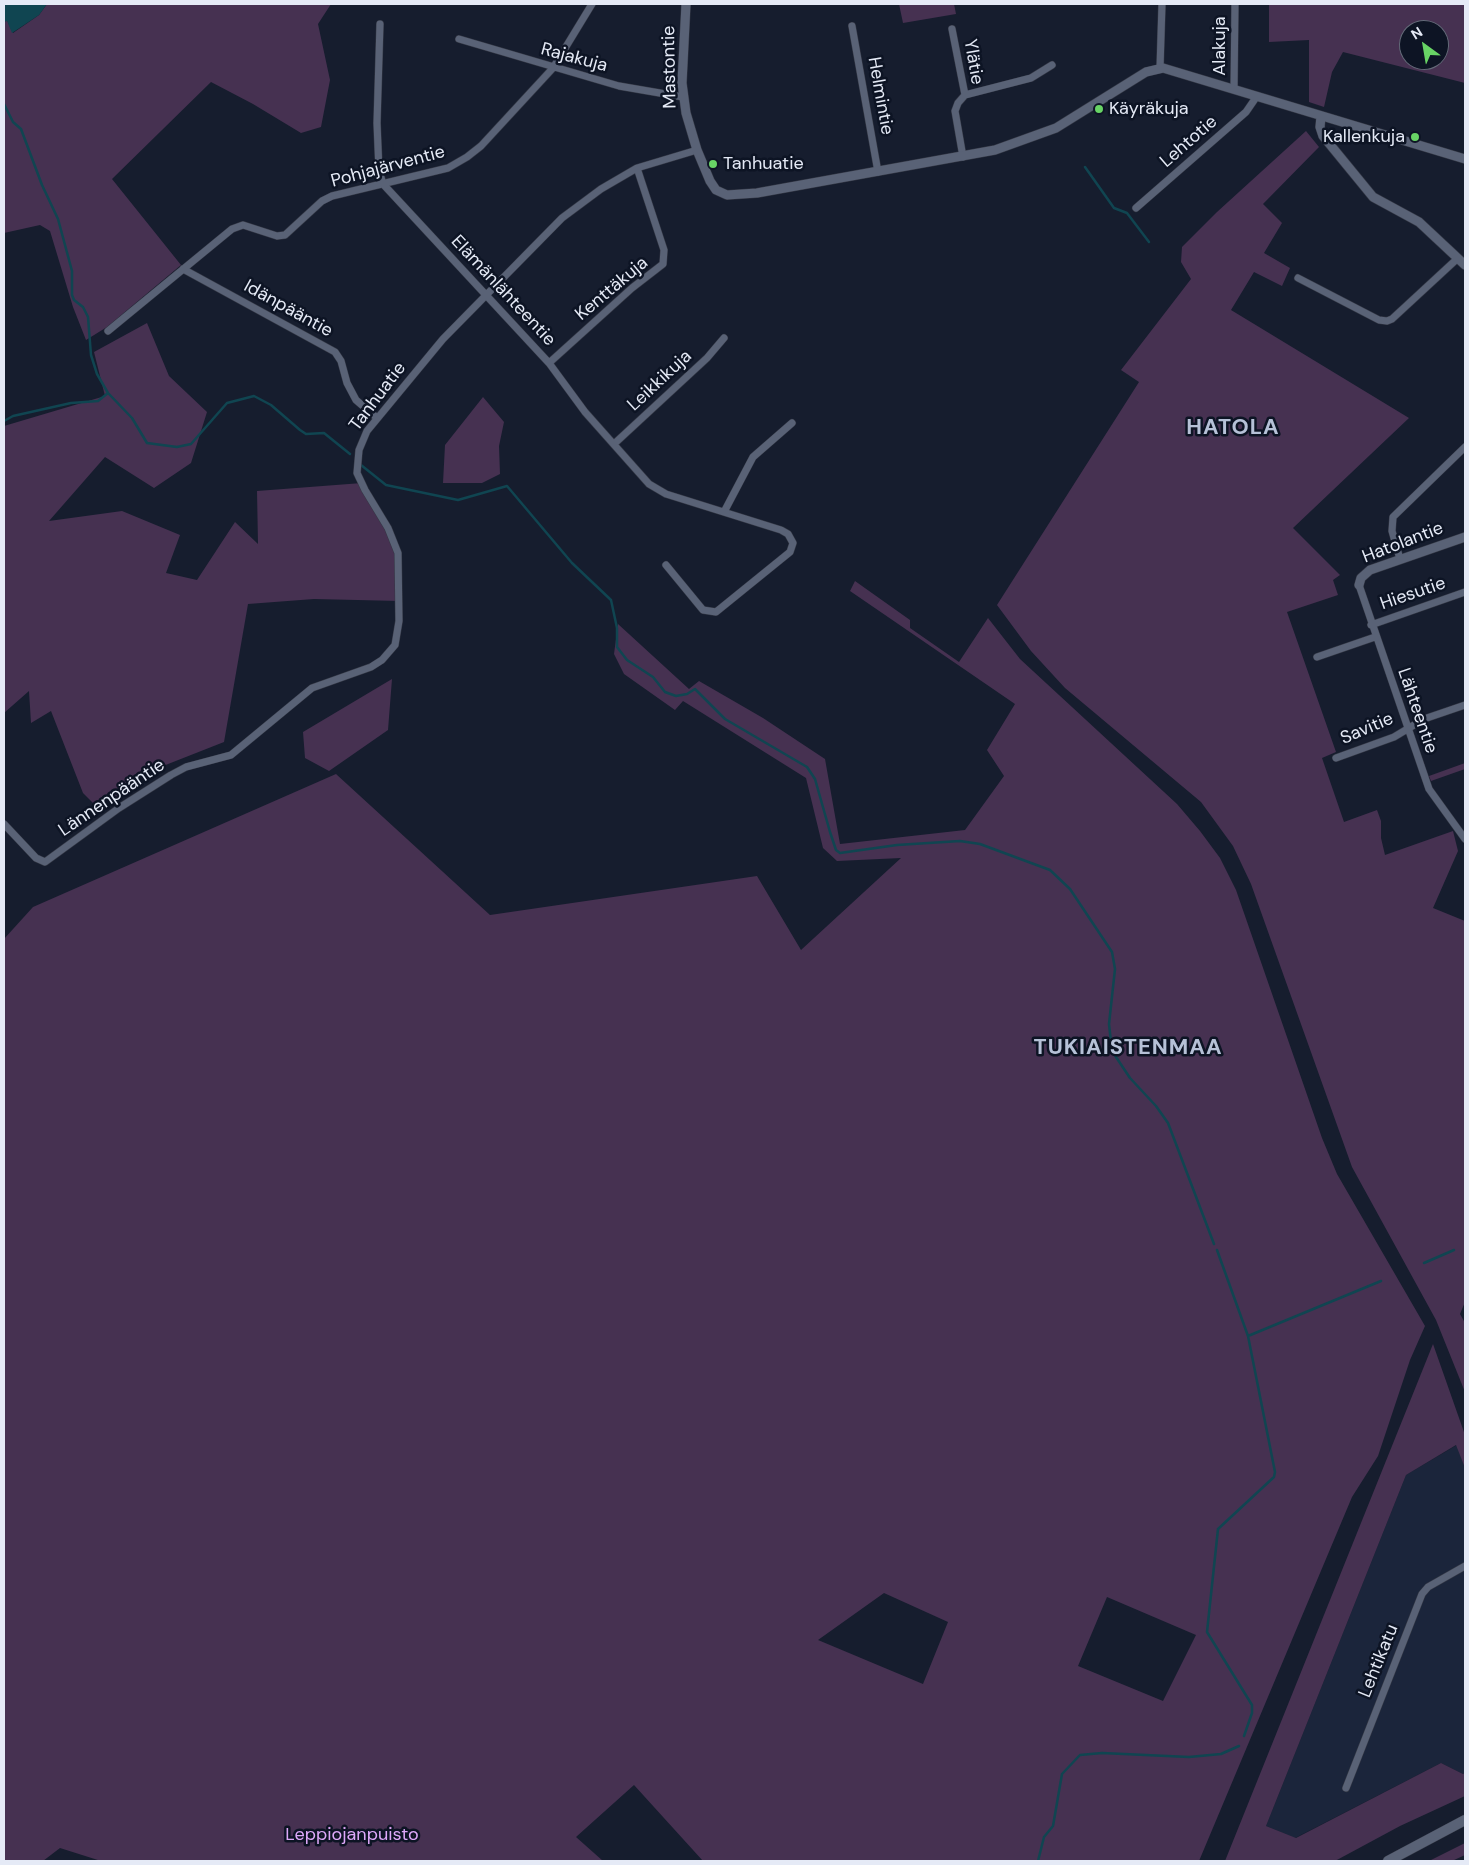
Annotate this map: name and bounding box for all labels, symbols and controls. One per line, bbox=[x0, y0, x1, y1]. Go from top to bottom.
street label: Alakuja bbox=[1209, 16, 1231, 76]
north arrow bbox=[1399, 20, 1449, 70]
text: N bbox=[1407, 23, 1426, 43]
street label: Mastontie bbox=[658, 25, 682, 109]
street label: Ylätie bbox=[958, 38, 988, 86]
street label: Rajakuja bbox=[538, 39, 610, 77]
street label: Helmintie bbox=[863, 55, 897, 137]
place label: Käyräkuja bbox=[1109, 98, 1189, 120]
marker: Käyräkuja bbox=[1093, 103, 1105, 115]
street label: Lehtotie bbox=[1156, 111, 1222, 173]
place label: Kallenkuja bbox=[1323, 126, 1405, 148]
marker: Kallenkuja bbox=[1409, 131, 1421, 143]
street label: Pohjajärventie bbox=[329, 141, 447, 193]
place label: Tanhuatie bbox=[723, 153, 804, 175]
marker: Tanhuatie bbox=[707, 158, 719, 170]
street label: Elämänlähteentie bbox=[446, 231, 560, 351]
street label: Kenttäkuja bbox=[571, 252, 653, 326]
street label: Idänpääntie bbox=[240, 276, 336, 342]
street label: Leikkikuja bbox=[624, 346, 696, 416]
street label: Tanhuatie bbox=[345, 358, 411, 436]
district label: HATOLA bbox=[1186, 415, 1280, 441]
street label: Hatolantie bbox=[1359, 518, 1447, 568]
street label: Hiesutie bbox=[1377, 573, 1449, 615]
street label: Lähteentie bbox=[1392, 665, 1442, 757]
street label: Savitie bbox=[1337, 708, 1397, 750]
street label: Lännenpääntie bbox=[55, 755, 169, 841]
district label: TUKIAISTENMAA bbox=[1032, 1035, 1224, 1061]
street label: Lehtikatu bbox=[1355, 1621, 1403, 1701]
park label: Leppiojanpuisto bbox=[285, 1824, 419, 1846]

